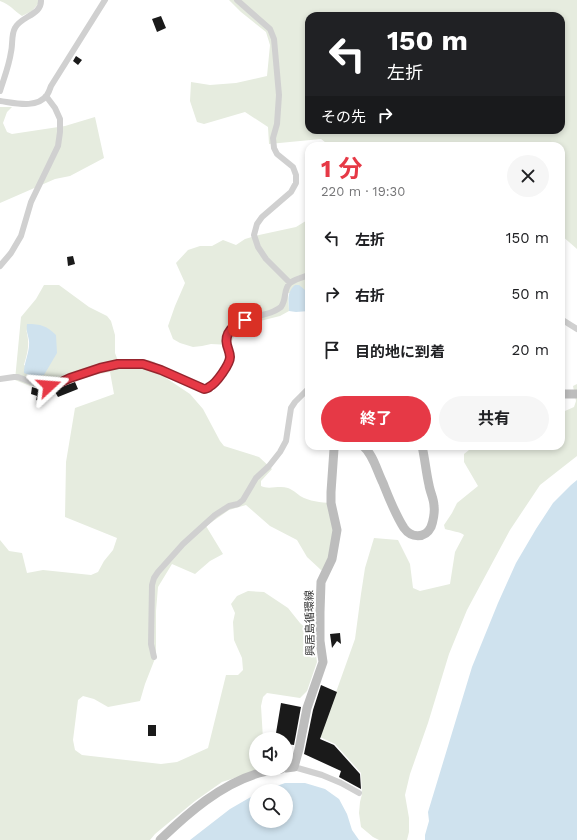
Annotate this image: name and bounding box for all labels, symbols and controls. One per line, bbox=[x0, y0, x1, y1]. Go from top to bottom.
text: 150 m bbox=[387, 24, 468, 57]
icon: left bbox=[321, 28, 373, 80]
text: 左折 bbox=[387, 62, 423, 83]
icon: right bbox=[374, 104, 396, 126]
text: その先 bbox=[321, 108, 366, 126]
text: 1 分 bbox=[321, 155, 362, 183]
button: close bbox=[507, 155, 549, 197]
text: 220 m · 19:30 bbox=[321, 184, 405, 199]
icon: left bbox=[321, 227, 343, 249]
text: 150 m bbox=[506, 229, 549, 247]
text: 左折 bbox=[355, 231, 385, 249]
icon: right bbox=[321, 283, 343, 305]
text: 50 m bbox=[512, 285, 549, 303]
text: 右折 bbox=[355, 287, 385, 305]
pin bbox=[228, 303, 262, 337]
icon: arrive bbox=[234, 309, 256, 331]
icon: arrive bbox=[321, 339, 343, 361]
text: 20 m bbox=[512, 341, 549, 359]
text: 目的地に到着 bbox=[355, 343, 445, 361]
position arrow bbox=[28, 365, 70, 407]
button: 終了 bbox=[321, 396, 431, 442]
button: 共有 bbox=[439, 396, 549, 442]
street label: 興居島循環線 bbox=[303, 590, 317, 656]
map controls bbox=[249, 732, 293, 828]
button: sound bbox=[249, 732, 293, 776]
button: search bbox=[249, 784, 293, 828]

